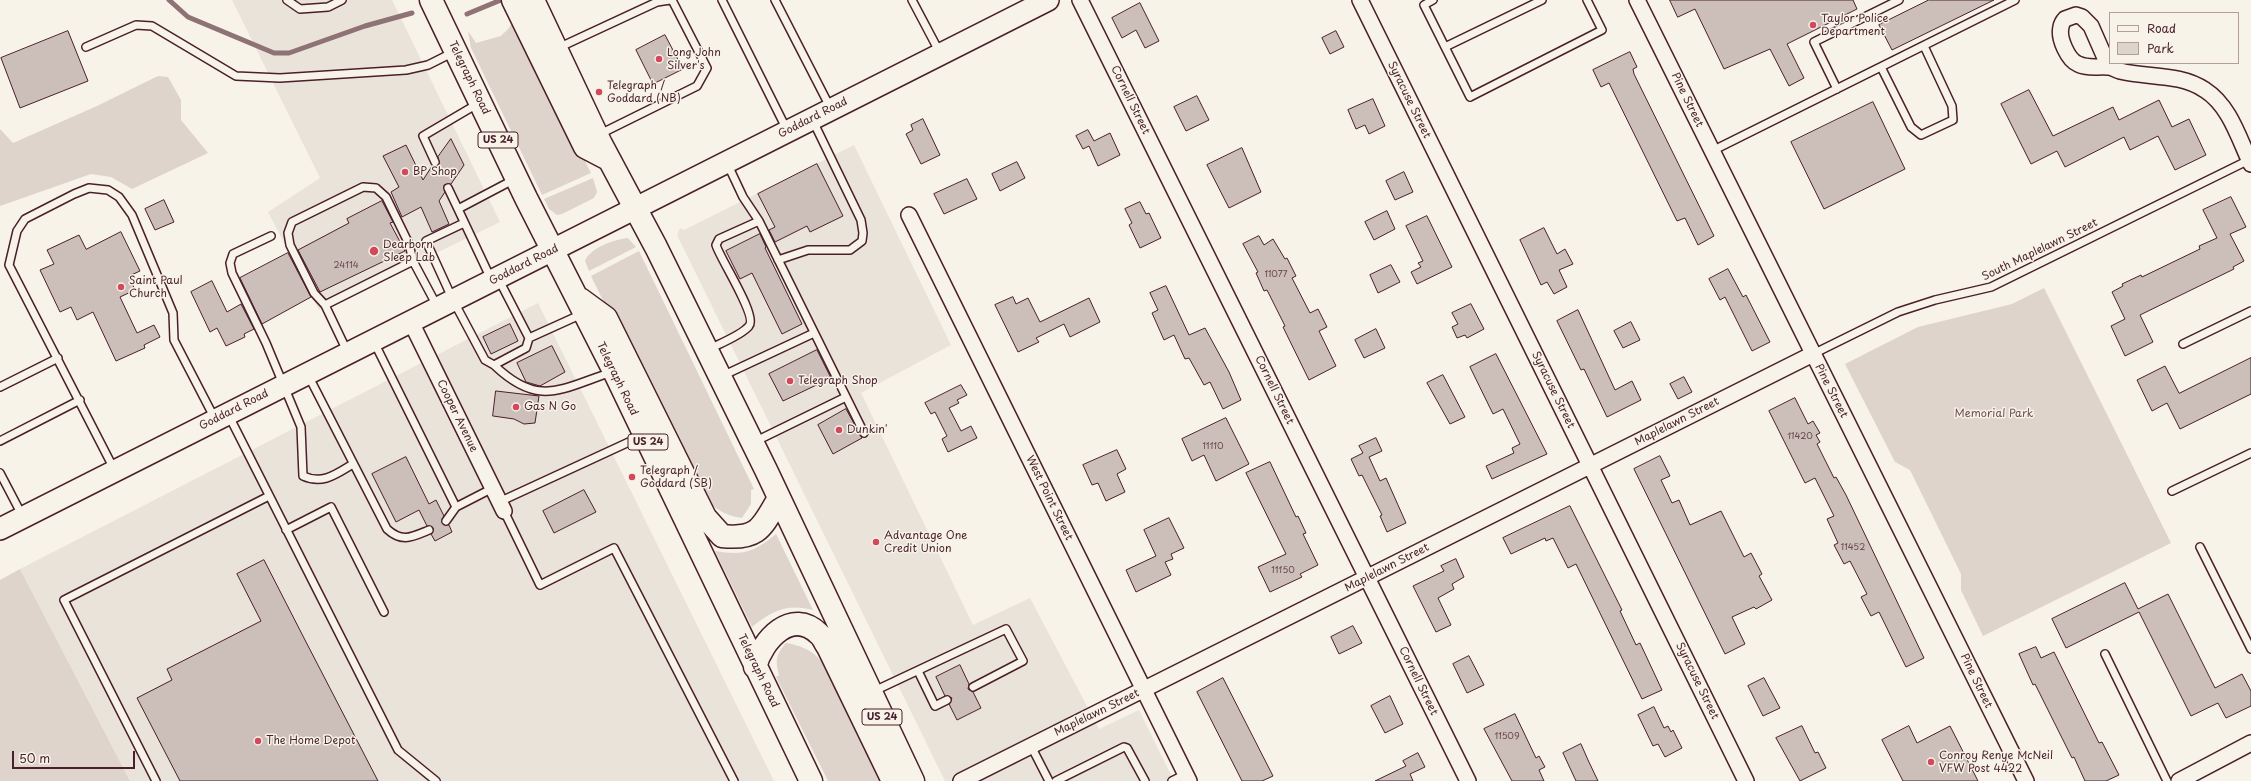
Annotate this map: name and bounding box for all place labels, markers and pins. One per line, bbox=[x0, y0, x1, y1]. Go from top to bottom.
place label: Taylor Police Department bbox=[1821, 12, 1888, 38]
marker: Taylor Police Department bbox=[1808, 20, 1818, 30]
place label: Long John Silver's bbox=[667, 46, 721, 72]
marker: Long John Silver's bbox=[654, 54, 664, 64]
place label: Telegraph / Goddard (NB) bbox=[607, 79, 681, 105]
marker: Telegraph / Goddard (NB) bbox=[594, 87, 604, 97]
place label: BP Shop bbox=[413, 165, 457, 179]
marker: BP Shop bbox=[400, 167, 410, 177]
place label: Dearborn Sleep Lab bbox=[383, 238, 435, 264]
marker: Dearborn Sleep Lab bbox=[368, 245, 380, 257]
place label: Saint Paul Church bbox=[129, 274, 182, 300]
marker: Saint Paul Church bbox=[116, 282, 126, 292]
place label: Telegraph Shop bbox=[798, 374, 878, 388]
marker: Telegraph Shop bbox=[785, 376, 795, 386]
place label: Gas N Go bbox=[524, 400, 576, 414]
marker: Gas N Go bbox=[511, 402, 521, 412]
place label: Dunkin' bbox=[847, 423, 888, 437]
marker: Dunkin' bbox=[834, 425, 844, 435]
place label: Telegraph / Goddard (SB) bbox=[640, 464, 712, 490]
marker: Telegraph / Goddard (SB) bbox=[627, 472, 637, 482]
place label: Advantage One Credit Union bbox=[884, 529, 968, 555]
marker: Advantage One Credit Union bbox=[871, 537, 881, 547]
place label: The Home Depot bbox=[266, 734, 355, 748]
marker: The Home Depot bbox=[253, 736, 263, 746]
place label: Conroy Renye McNeil VFW Post 4422 bbox=[1939, 749, 2053, 775]
marker: Conroy Renye McNeil VFW Post 4422 bbox=[1926, 757, 1936, 767]

